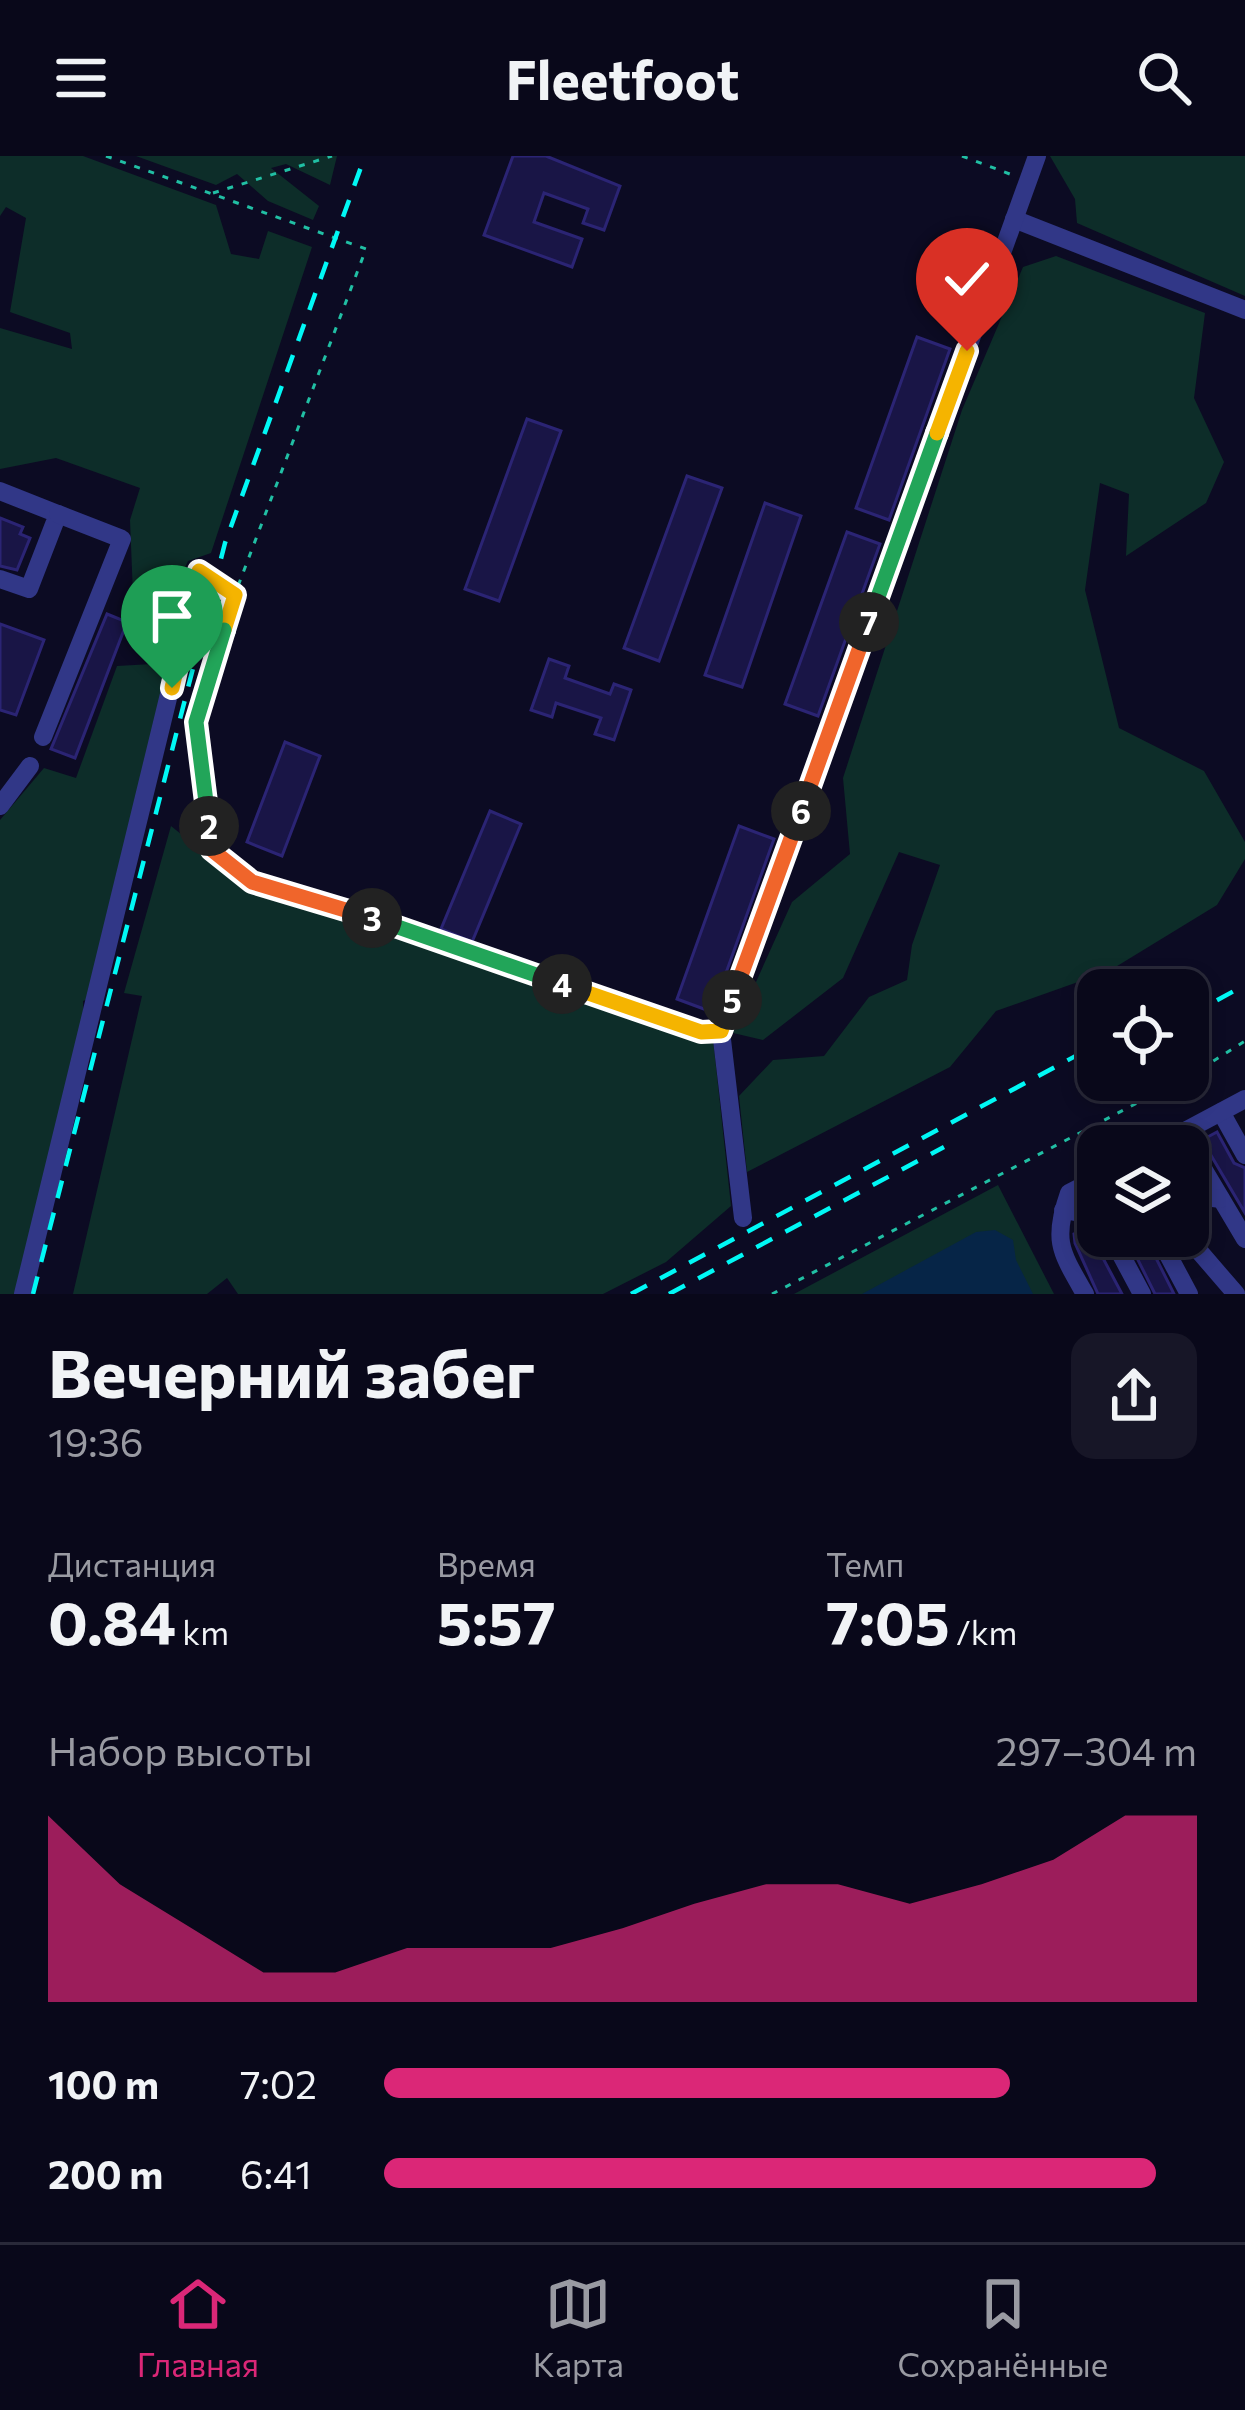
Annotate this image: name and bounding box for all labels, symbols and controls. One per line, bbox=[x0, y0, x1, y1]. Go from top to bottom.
icon: menu bbox=[48, 45, 114, 111]
text: Fleetfoot bbox=[506, 45, 739, 111]
icon: search bbox=[1131, 45, 1197, 111]
pin bbox=[916, 228, 1018, 351]
icon: check bbox=[934, 246, 1000, 312]
pin bbox=[121, 565, 223, 688]
icon: arrive bbox=[139, 583, 205, 649]
pin: 7 bbox=[839, 592, 899, 652]
text: 7 bbox=[860, 601, 878, 642]
pin: 6 bbox=[771, 781, 831, 841]
text: 6 bbox=[791, 790, 811, 831]
pin: 2 bbox=[179, 796, 239, 856]
text: 2 bbox=[200, 805, 218, 846]
pin: 3 bbox=[342, 888, 402, 948]
text: 3 bbox=[362, 897, 382, 938]
pin: 4 bbox=[532, 954, 592, 1014]
text: 4 bbox=[552, 963, 572, 1004]
map controls bbox=[1077, 969, 1209, 1257]
button: locate bbox=[1077, 969, 1209, 1101]
pin: 5 bbox=[702, 970, 762, 1030]
text: 5 bbox=[722, 979, 742, 1020]
button: layers bbox=[1077, 1125, 1209, 1257]
text: Вечерний забег bbox=[48, 1331, 535, 1412]
button: share bbox=[1071, 1333, 1197, 1459]
text: 19:36 bbox=[48, 1417, 143, 1465]
text: Дистанция bbox=[48, 1543, 216, 1584]
text: Время bbox=[437, 1543, 536, 1584]
text: Темп bbox=[826, 1543, 904, 1584]
text: 0.84 bbox=[48, 1584, 176, 1657]
text: 5:57 bbox=[437, 1584, 556, 1657]
text: 7:05 bbox=[826, 1584, 950, 1657]
text: km bbox=[176, 1611, 229, 1652]
text: /km bbox=[950, 1611, 1017, 1652]
text: Набор высоты bbox=[48, 1726, 313, 1774]
text: 297–304 m bbox=[996, 1726, 1197, 1774]
text: 100 m bbox=[48, 2059, 159, 2107]
text: 7:02 bbox=[240, 2059, 317, 2107]
text: 200 m bbox=[48, 2149, 163, 2197]
text: 6:41 bbox=[240, 2149, 312, 2197]
tab: Главная bbox=[137, 2271, 259, 2384]
tab: Карта bbox=[533, 2271, 624, 2384]
tab: Сохранённые bbox=[897, 2271, 1108, 2384]

